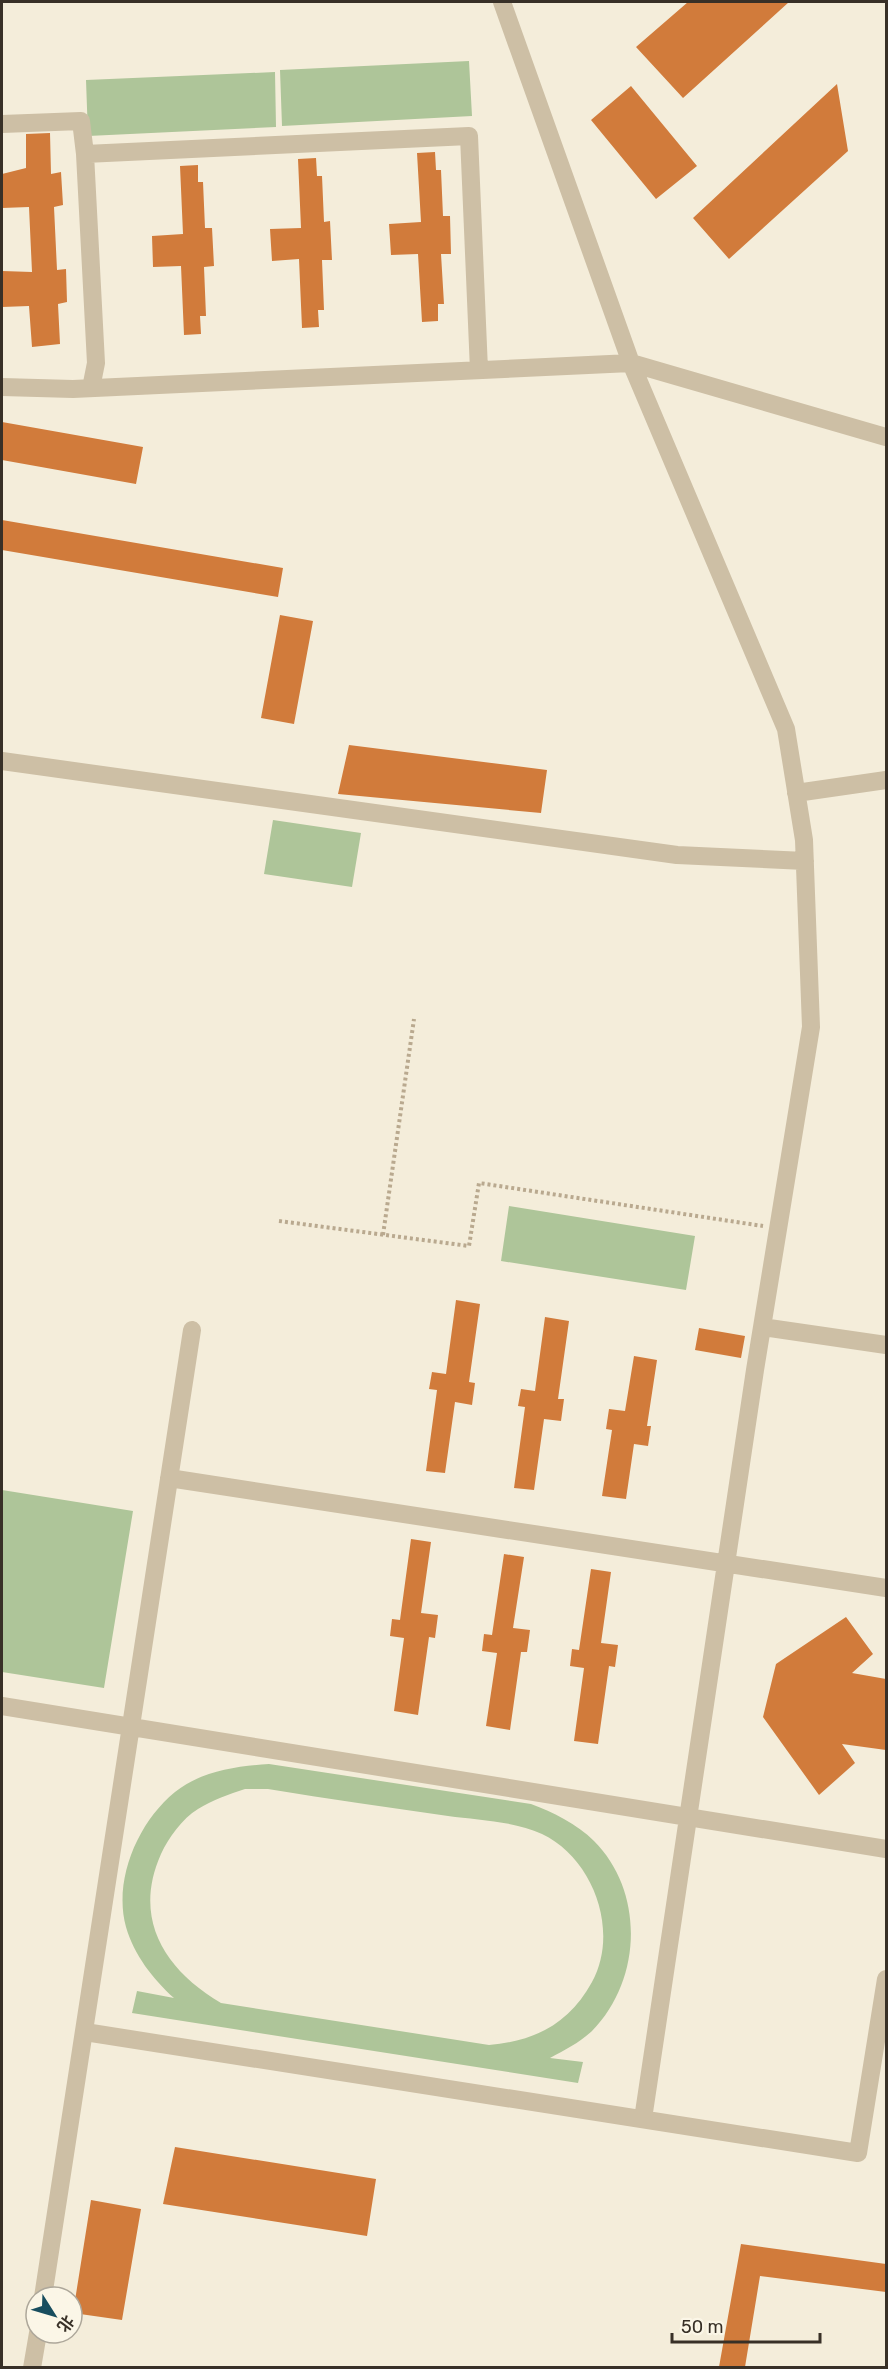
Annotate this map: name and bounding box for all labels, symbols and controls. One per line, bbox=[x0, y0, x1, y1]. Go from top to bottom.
north arrow bbox=[24, 2285, 84, 2345]
scale bar bbox=[672, 2306, 820, 2344]
text: 北 bbox=[53, 2312, 78, 2336]
text: 50 m bbox=[681, 2316, 724, 2338]

